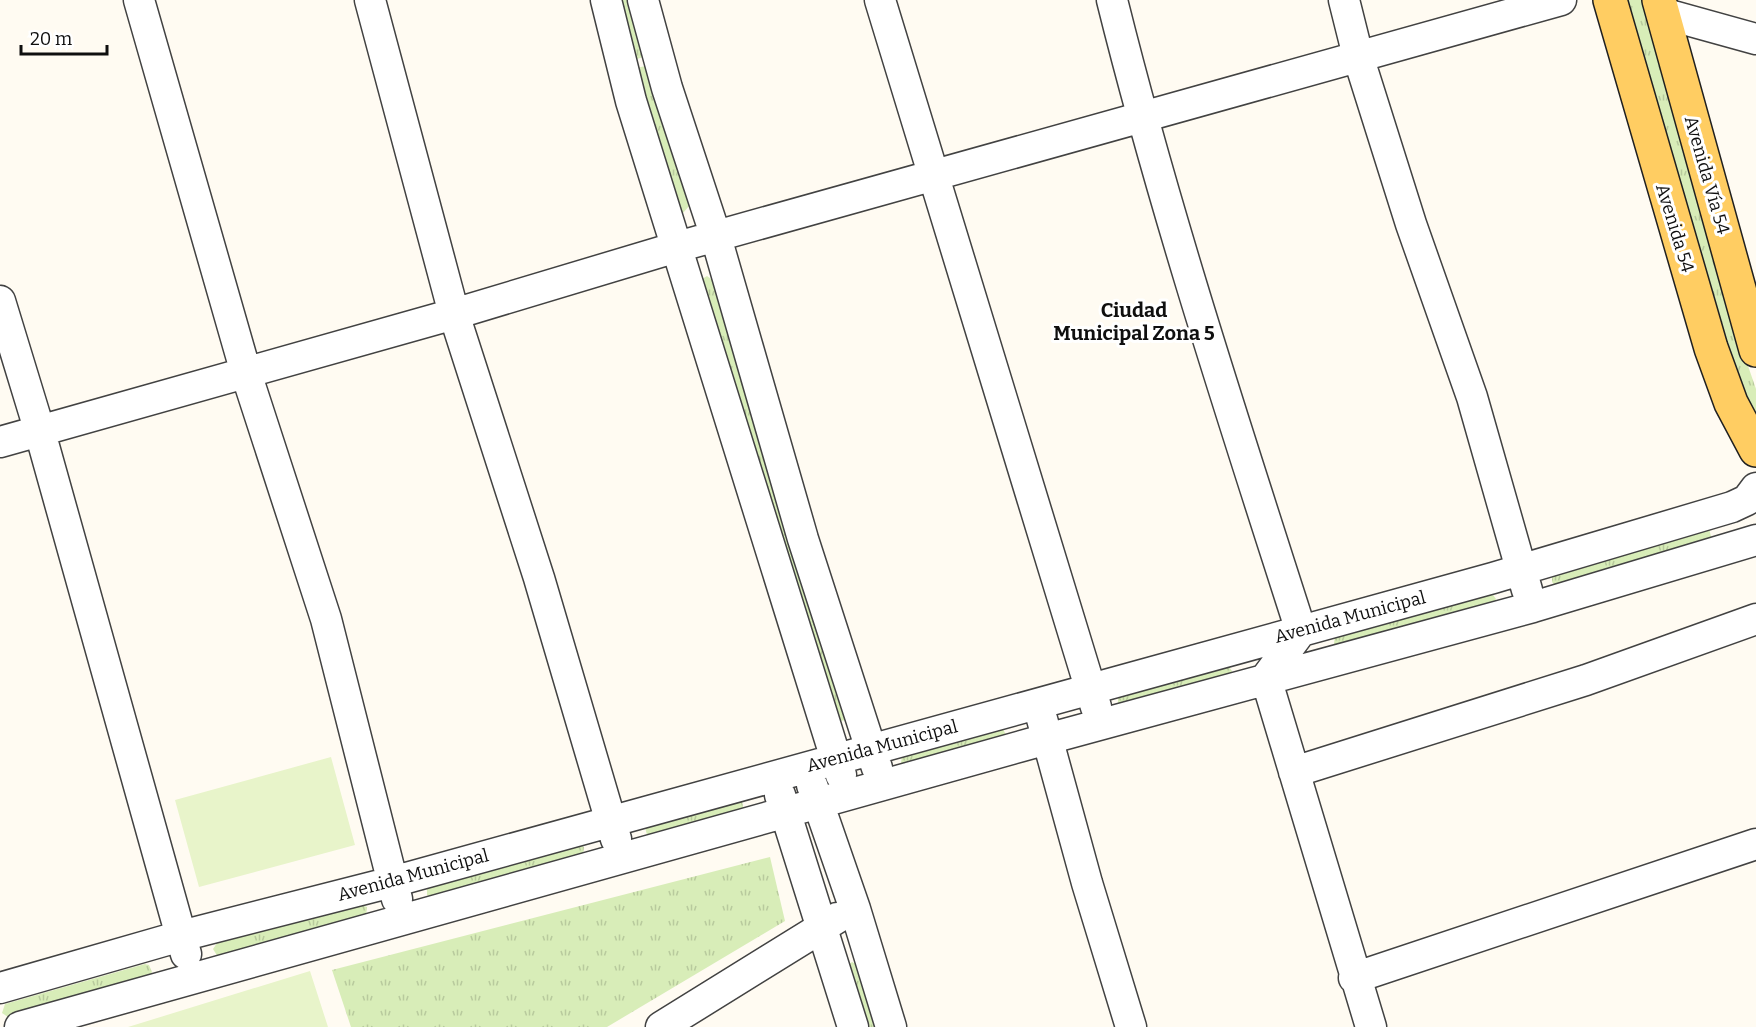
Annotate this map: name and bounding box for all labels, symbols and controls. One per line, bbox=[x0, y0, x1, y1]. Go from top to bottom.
scale bar bbox=[21, 18, 106, 56]
text: 20 m bbox=[30, 28, 72, 50]
street label: Avenida Vía 54 bbox=[1680, 113, 1735, 237]
street label: Avenida 54 bbox=[1651, 181, 1699, 275]
district label: Ciudad Municipal Zona 5 bbox=[1053, 298, 1215, 345]
street label: Avenida Municipal bbox=[1272, 586, 1428, 648]
street label: Avenida Municipal bbox=[804, 715, 960, 777]
street label: Avenida Municipal bbox=[335, 844, 491, 906]

